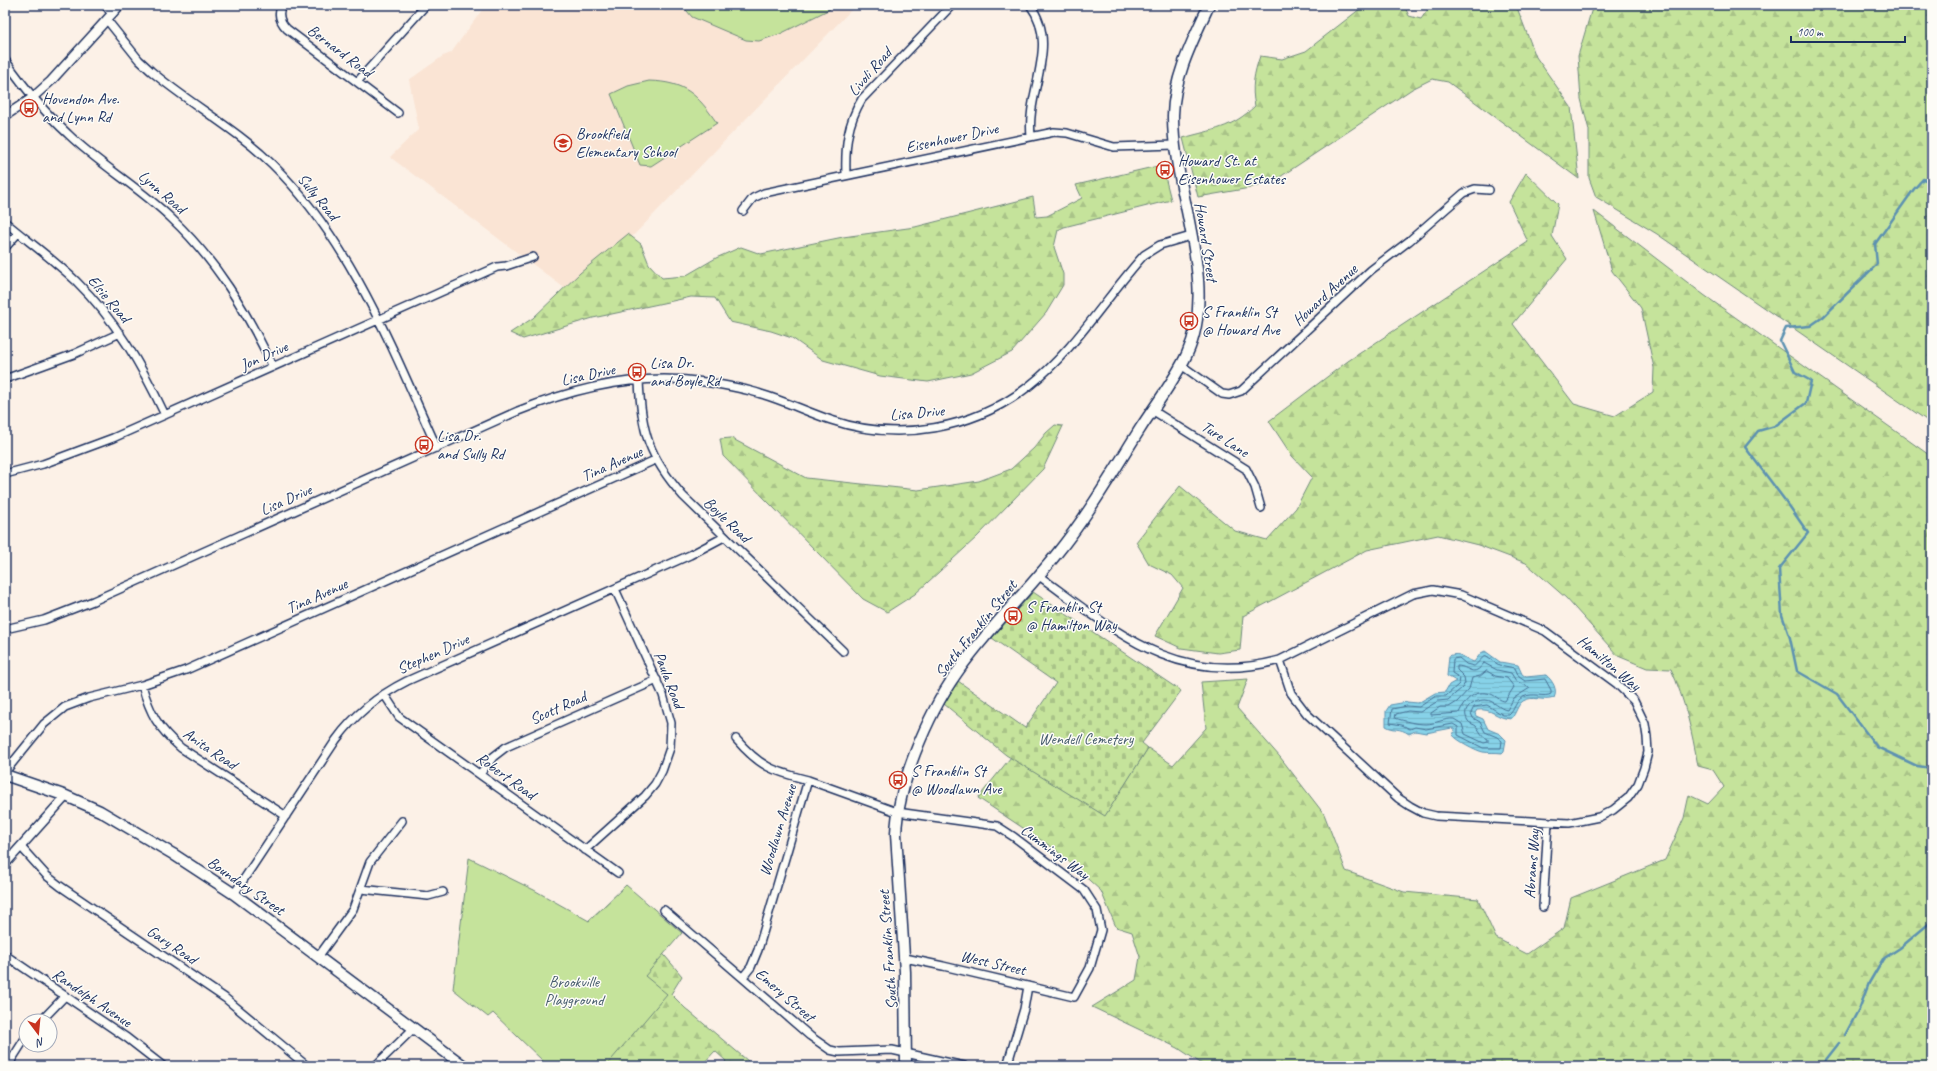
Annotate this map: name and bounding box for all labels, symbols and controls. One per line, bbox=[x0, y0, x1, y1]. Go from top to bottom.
scale bar bbox=[1791, 18, 1905, 44]
street label: Bernard Road bbox=[304, 20, 379, 84]
text: 100 m bbox=[1797, 24, 1824, 40]
street label: Livoli Road bbox=[844, 42, 898, 100]
place label: Hovendon Ave. and Lynn Rd bbox=[42, 89, 120, 127]
bus stop icon: Hovendon Ave. and Lynn Rd bbox=[19, 98, 39, 118]
street label: Eisenhower Drive bbox=[904, 118, 1002, 158]
place label: Brookfield Elementary School bbox=[576, 124, 679, 162]
school or university icon: Brookfield Elementary School bbox=[553, 133, 573, 153]
place label: Howard St. at Eisenhower Estates bbox=[1178, 151, 1286, 189]
bus stop icon: Howard St. at Eisenhower Estates bbox=[1155, 160, 1175, 180]
street label: Lynn Road bbox=[134, 166, 192, 220]
street label: Sully Road bbox=[293, 169, 345, 227]
street label: Howard Street bbox=[1190, 201, 1223, 286]
street label: Howard Avenue bbox=[1288, 259, 1363, 330]
street label: Elsie Road bbox=[83, 271, 136, 329]
place label: S Franklin St @ Howard Ave bbox=[1202, 302, 1282, 340]
bus stop icon: S Franklin St @ Howard Ave bbox=[1179, 311, 1199, 331]
street label: Jon Drive bbox=[236, 336, 293, 376]
place label: Lisa Dr. and Boyle Rd bbox=[650, 353, 723, 391]
street label: Lisa Drive bbox=[559, 359, 618, 390]
bus stop icon: Lisa Dr. and Boyle Rd bbox=[627, 362, 647, 382]
street label: Lisa Drive bbox=[889, 401, 947, 425]
street label: Ture Lane bbox=[1198, 416, 1254, 463]
place label: Lisa Dr. and Sully Rd bbox=[437, 426, 507, 464]
bus stop icon: Lisa Dr. and Sully Rd bbox=[414, 435, 434, 455]
street label: Tina Avenue bbox=[578, 441, 647, 486]
street label: Lisa Drive bbox=[257, 479, 316, 520]
street label: Boyle Road bbox=[699, 493, 757, 549]
street label: Tina Avenue bbox=[283, 573, 352, 618]
street label: South Franklin Street bbox=[931, 575, 1022, 682]
place label: S Franklin St @ Hamilton Way bbox=[1026, 597, 1118, 635]
bus stop icon: S Franklin St @ Hamilton Way bbox=[1003, 606, 1023, 626]
street label: Stephen Drive bbox=[394, 629, 474, 679]
street label: Hamilton Way bbox=[1573, 631, 1646, 696]
street label: Paula Road bbox=[649, 649, 690, 714]
street label: Scott Road bbox=[527, 686, 592, 729]
street label: Anita Road bbox=[179, 724, 243, 776]
park label: Wendell Cemetery bbox=[1039, 729, 1135, 749]
street label: Robert Road bbox=[472, 748, 542, 806]
place label: S Franklin St @ Woodlawn Ave bbox=[911, 761, 1003, 799]
bus stop icon: S Franklin St @ Woodlawn Ave bbox=[888, 770, 908, 790]
street label: Woodlawn Avenue bbox=[755, 780, 802, 878]
street label: Cummings Way bbox=[1017, 820, 1095, 885]
street label: Abrams Way bbox=[1520, 827, 1545, 899]
street label: Boundary Street bbox=[204, 852, 290, 921]
street label: South Franklin Street bbox=[874, 888, 902, 1010]
street label: Gary Road bbox=[143, 921, 203, 971]
street label: West Street bbox=[959, 946, 1029, 981]
street label: Randolph Avenue bbox=[49, 964, 137, 1033]
street label: Emery Street bbox=[751, 964, 821, 1028]
park label: Brookville Playground bbox=[544, 972, 606, 1010]
north arrow bbox=[18, 1013, 58, 1053]
text: N bbox=[33, 1035, 46, 1051]

